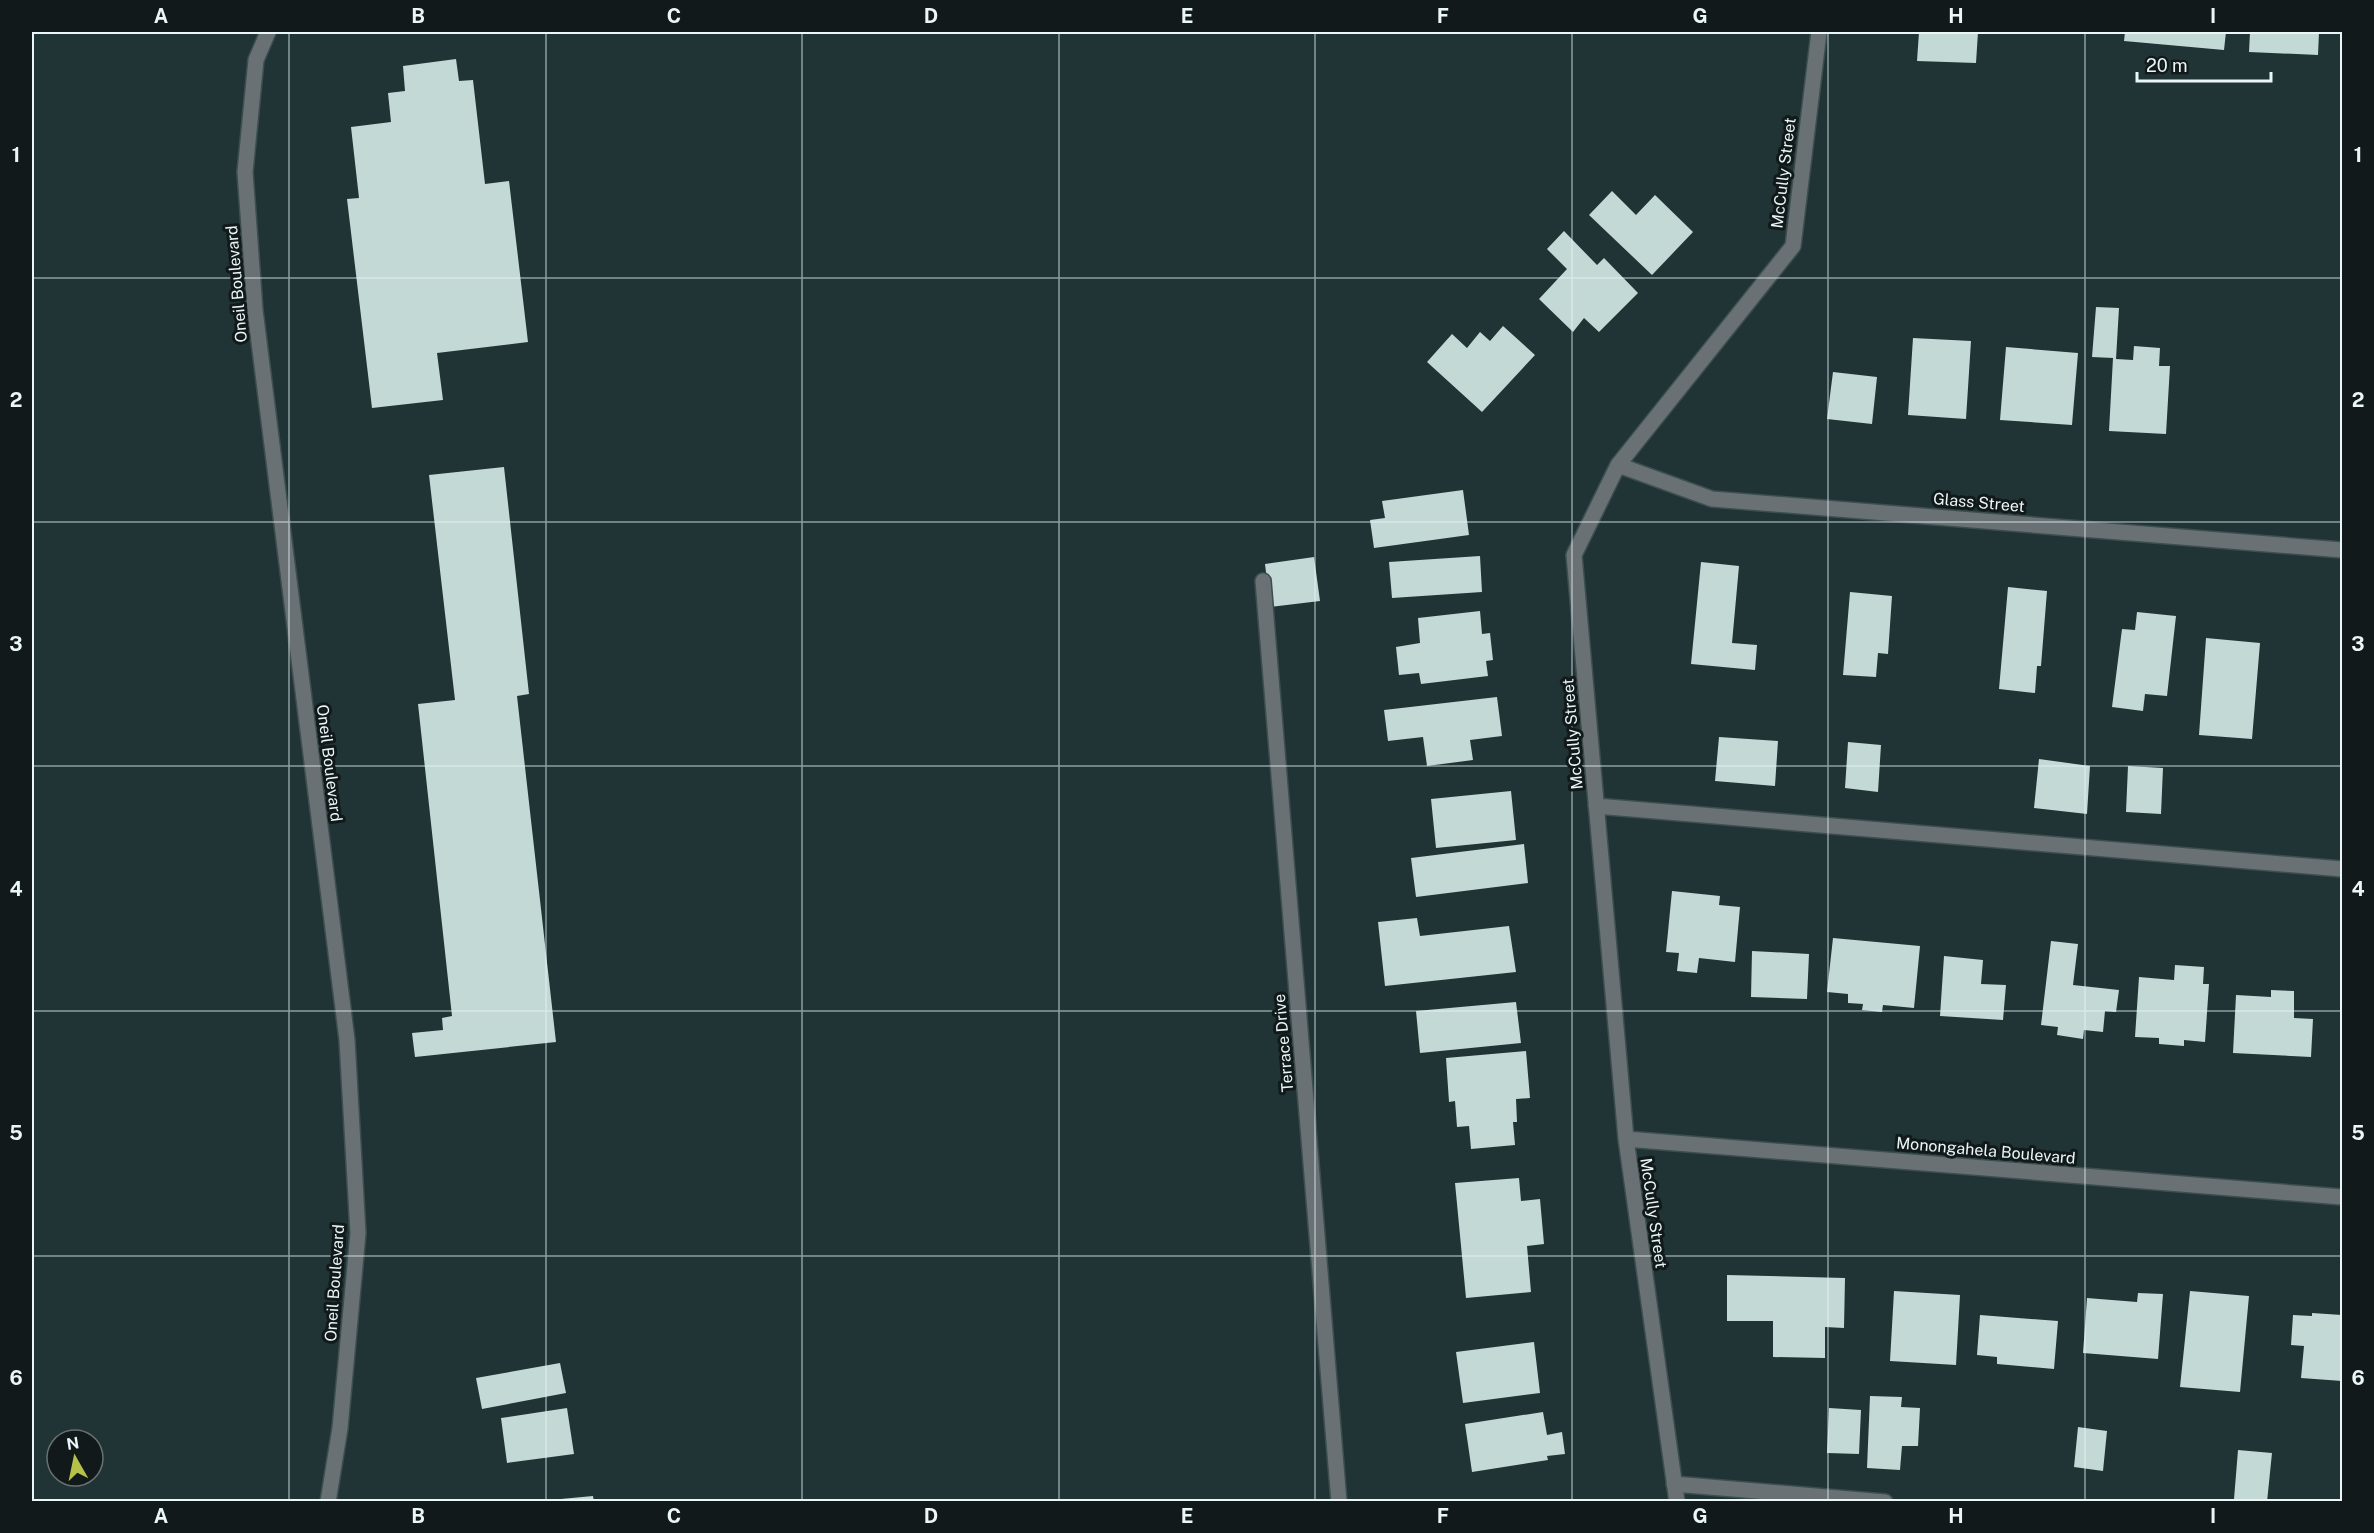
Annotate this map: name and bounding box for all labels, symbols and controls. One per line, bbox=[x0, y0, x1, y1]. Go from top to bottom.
text: A bbox=[154, 4, 168, 28]
text: B bbox=[411, 4, 425, 28]
text: C bbox=[667, 4, 681, 28]
text: D bbox=[924, 4, 938, 28]
text: E bbox=[1181, 4, 1193, 28]
text: F bbox=[1437, 4, 1449, 28]
text: G bbox=[1692, 4, 1708, 28]
text: H bbox=[1948, 4, 1964, 28]
text: I bbox=[2210, 4, 2216, 28]
scale bar bbox=[2137, 45, 2270, 83]
text: 20 m bbox=[2146, 55, 2188, 76]
street label: McCully Street bbox=[1767, 117, 1800, 230]
text: 1 bbox=[12, 143, 20, 167]
text: 1 bbox=[2354, 143, 2362, 167]
street label: Oneil Boulevard bbox=[222, 225, 251, 343]
text: 2 bbox=[10, 388, 22, 412]
text: 2 bbox=[2352, 388, 2364, 412]
street label: Glass Street bbox=[1932, 489, 2026, 516]
text: 3 bbox=[9, 632, 23, 656]
text: 3 bbox=[2351, 632, 2365, 656]
street label: McCully Street bbox=[1558, 678, 1587, 790]
street label: Oneil Boulevard bbox=[313, 703, 346, 823]
text: 4 bbox=[9, 877, 23, 901]
text: 4 bbox=[2351, 877, 2365, 901]
street label: Terrace Drive bbox=[1270, 993, 1297, 1093]
text: 5 bbox=[9, 1121, 23, 1145]
text: 5 bbox=[2351, 1121, 2365, 1145]
street label: Monongahela Boulevard bbox=[1896, 1133, 2076, 1168]
street label: McCully Street bbox=[1636, 1157, 1671, 1270]
street label: Oneil Boulevard bbox=[321, 1224, 348, 1342]
text: 6 bbox=[9, 1366, 23, 1390]
text: 6 bbox=[2351, 1366, 2365, 1390]
north arrow bbox=[45, 1428, 105, 1488]
text: N bbox=[65, 1433, 80, 1454]
text: A bbox=[154, 1504, 168, 1528]
text: B bbox=[411, 1504, 425, 1528]
text: C bbox=[667, 1504, 681, 1528]
text: D bbox=[924, 1504, 938, 1528]
text: E bbox=[1181, 1504, 1193, 1528]
text: F bbox=[1437, 1504, 1449, 1528]
text: G bbox=[1692, 1504, 1708, 1528]
text: H bbox=[1948, 1504, 1964, 1528]
text: I bbox=[2210, 1504, 2216, 1528]

